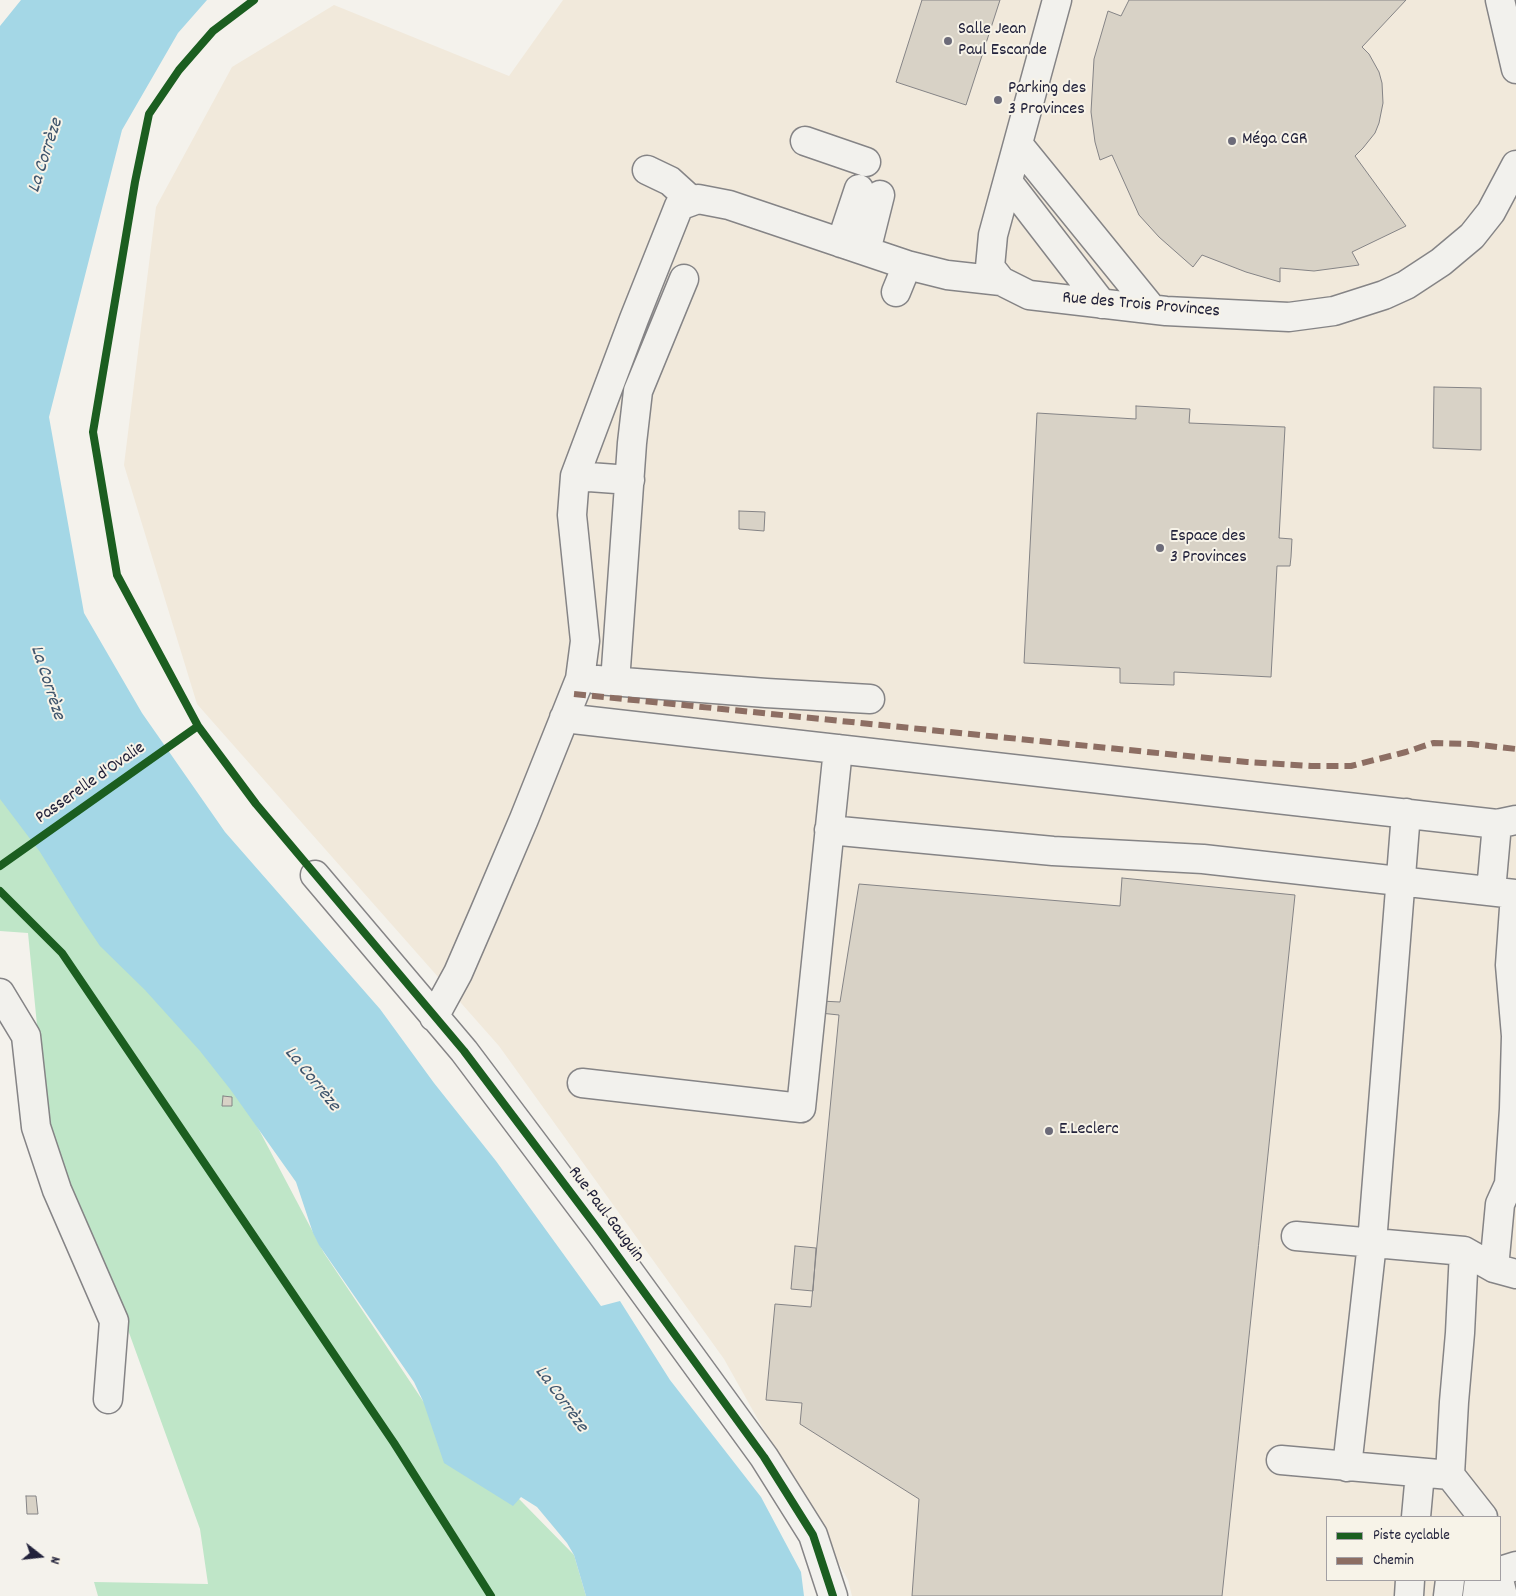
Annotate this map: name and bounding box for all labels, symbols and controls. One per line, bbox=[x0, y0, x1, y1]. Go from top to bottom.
place label: Salle Jean Paul Escande bbox=[958, 20, 1047, 62]
marker: Salle Jean Paul Escande bbox=[942, 35, 954, 47]
place label: Parking des 3 Provinces bbox=[1008, 79, 1086, 122]
marker: Parking des 3 Provinces bbox=[992, 94, 1004, 106]
water label: La Corrèze bbox=[24, 116, 70, 196]
place label: Méga CGR bbox=[1242, 130, 1308, 152]
marker: Méga CGR bbox=[1226, 135, 1238, 147]
street label: Rue des Trois Provinces bbox=[1061, 288, 1221, 324]
place label: Espace des 3 Provinces bbox=[1170, 527, 1247, 570]
marker: Espace des 3 Provinces bbox=[1154, 542, 1166, 554]
water label: La Corrèze bbox=[23, 643, 69, 723]
street label: Passerelle d'Ovalie bbox=[32, 738, 150, 830]
water label: La Corrèze bbox=[278, 1043, 344, 1117]
place label: E.Leclerc bbox=[1059, 1120, 1119, 1142]
marker: E.Leclerc bbox=[1043, 1125, 1055, 1137]
street label: Rue Paul Gauguin bbox=[562, 1163, 648, 1267]
water label: La Corrèze bbox=[528, 1362, 592, 1438]
legend bbox=[1326, 1516, 1501, 1581]
text: Piste cyclable bbox=[1373, 1525, 1450, 1547]
north arrow bbox=[15, 1531, 65, 1581]
text: Chemin bbox=[1373, 1550, 1414, 1572]
text: N bbox=[44, 1554, 65, 1566]

